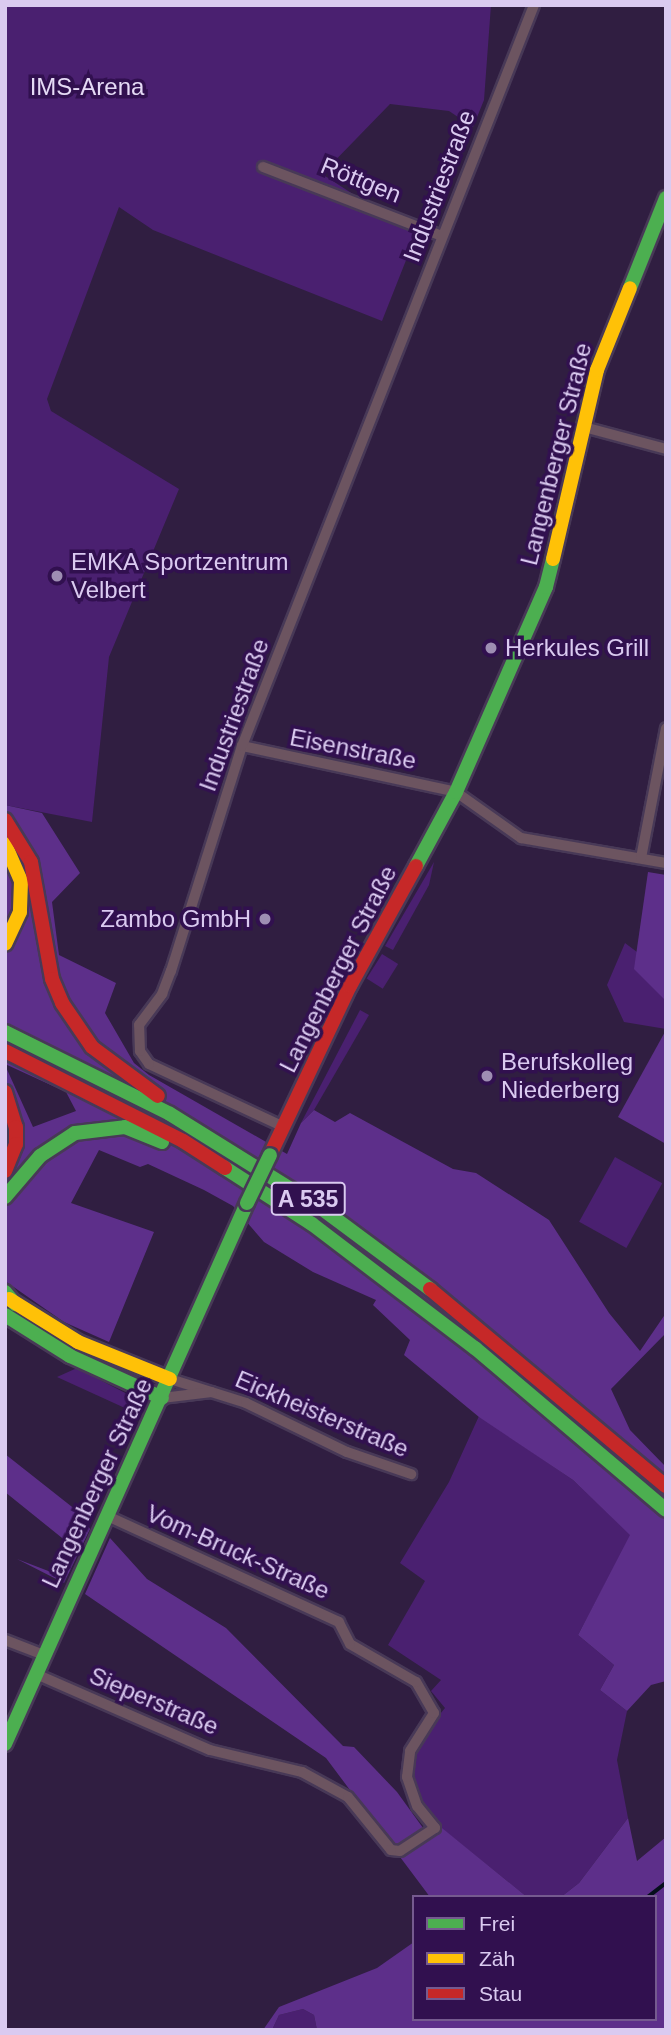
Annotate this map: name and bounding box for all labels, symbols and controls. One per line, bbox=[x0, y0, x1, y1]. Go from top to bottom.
park label: IMS-Arena bbox=[30, 73, 144, 101]
street label: Industriestraße bbox=[397, 106, 481, 266]
street label: Röttgen bbox=[317, 151, 405, 209]
street label: Langenberger Straße bbox=[514, 340, 598, 568]
place label: EMKA Sportzentrum Velbert bbox=[71, 548, 290, 604]
marker: EMKA Sportzentrum Velbert bbox=[49, 568, 65, 584]
place label: Herkules Grill bbox=[505, 634, 649, 662]
street label: Industriestraße bbox=[193, 635, 275, 795]
marker: Herkules Grill bbox=[483, 640, 499, 656]
street label: Eisenstraße bbox=[287, 723, 419, 775]
street label: Langenberger Straße bbox=[273, 861, 403, 1077]
place label: Zambo GmbH bbox=[100, 905, 251, 933]
marker: Zambo GmbH bbox=[257, 911, 273, 927]
place label: Berufskolleg Niederberg bbox=[501, 1048, 633, 1104]
marker: Berufskolleg Niederberg bbox=[479, 1068, 495, 1084]
road number: A 535 bbox=[270, 1180, 346, 1218]
street label: Eickheisterstraße bbox=[231, 1365, 413, 1463]
street label: Langenberger Straße bbox=[36, 1374, 158, 1592]
street label: Vom-Bruck-Straße bbox=[142, 1499, 334, 1605]
street label: Sieperstraße bbox=[85, 1661, 223, 1741]
legend bbox=[412, 1895, 657, 2021]
text: Frei bbox=[479, 1912, 515, 1935]
text: Zäh bbox=[479, 1947, 515, 1970]
text: Stau bbox=[479, 1982, 522, 2005]

